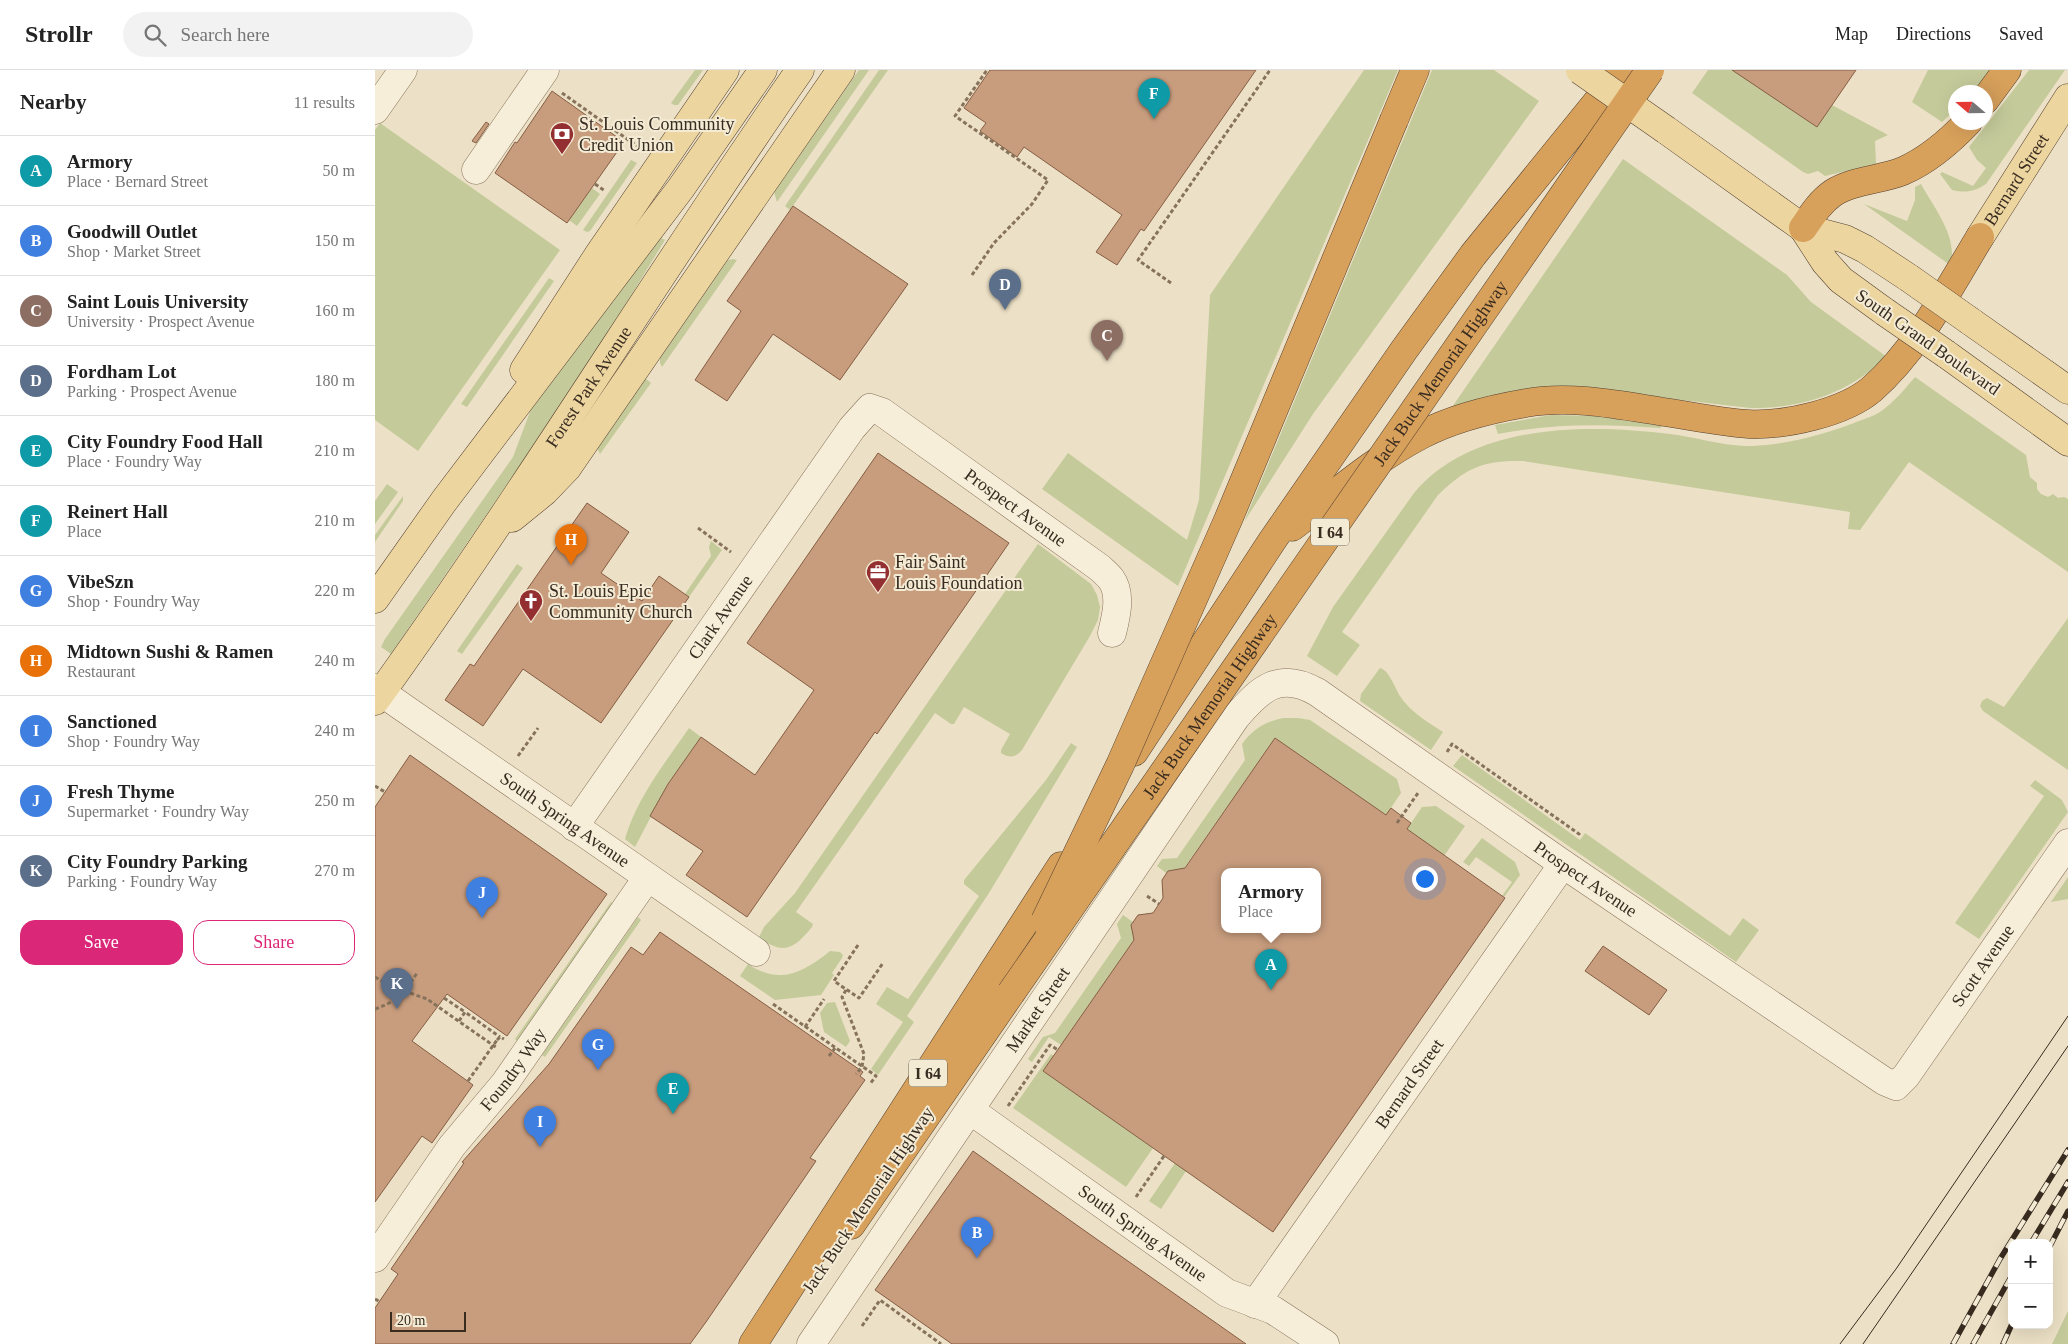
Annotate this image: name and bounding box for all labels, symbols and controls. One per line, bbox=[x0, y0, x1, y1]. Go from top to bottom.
search box bbox=[123, 12, 473, 57]
text: Strollr bbox=[25, 21, 93, 47]
icon: search bbox=[141, 21, 169, 49]
text: Search here bbox=[181, 24, 270, 45]
text: Map bbox=[1835, 24, 1868, 44]
text: Directions bbox=[1896, 24, 1971, 44]
text: Saved bbox=[1999, 24, 2043, 44]
pin: F bbox=[1138, 78, 1170, 119]
north arrow bbox=[1948, 85, 1993, 130]
text: Nearby bbox=[20, 90, 87, 114]
text: 11 results bbox=[294, 94, 355, 111]
place label: St. Louis Community Credit Union bbox=[579, 114, 735, 155]
bank icon: St. Louis Community Credit Union bbox=[549, 121, 575, 155]
street label: Bernard Street bbox=[1980, 130, 2053, 229]
text: Armory bbox=[67, 151, 132, 172]
text: A bbox=[30, 162, 42, 179]
text: 50 m bbox=[323, 162, 355, 179]
text: Place · Bernard Street bbox=[67, 173, 208, 190]
text: Goodwill Outlet bbox=[67, 221, 197, 242]
text: B bbox=[31, 232, 41, 249]
text: 150 m bbox=[315, 232, 355, 249]
text: Shop · Market Street bbox=[67, 243, 201, 260]
pin: D bbox=[989, 269, 1021, 310]
street label: Jack Buck Memorial Highway bbox=[1369, 277, 1511, 469]
street label: South Grand Boulevard bbox=[1852, 285, 2004, 399]
text: Saint Louis University bbox=[67, 291, 249, 312]
text: C bbox=[30, 302, 42, 319]
text: 160 m bbox=[315, 302, 355, 319]
text: University · Prospect Avenue bbox=[67, 313, 255, 330]
pin: C bbox=[1091, 320, 1123, 361]
street label: Forest Park Avenue bbox=[542, 322, 636, 451]
text: Fordham Lot bbox=[67, 361, 176, 382]
text: D bbox=[30, 372, 42, 389]
text: 180 m bbox=[315, 372, 355, 389]
text: Parking · Prospect Avenue bbox=[67, 383, 237, 400]
text: City Foundry Food Hall bbox=[67, 431, 263, 452]
text: E bbox=[31, 442, 41, 459]
text: 210 m bbox=[315, 442, 355, 459]
text: Place · Foundry Way bbox=[67, 453, 202, 470]
street label: Prospect Avenue bbox=[961, 464, 1070, 551]
text: Reinert Hall bbox=[67, 501, 168, 522]
text: F bbox=[31, 512, 41, 529]
text: 210 m bbox=[315, 512, 355, 529]
road number: I 64 bbox=[1311, 518, 1349, 546]
text: Place bbox=[67, 523, 102, 540]
pin: H bbox=[555, 524, 587, 565]
place label: Fair Saint Louis Foundation bbox=[895, 552, 1023, 593]
office icon: Fair Saint Louis Foundation bbox=[865, 559, 891, 593]
text: VibeSzn bbox=[67, 571, 134, 592]
street label: Clark Avenue bbox=[684, 571, 757, 663]
place label: St. Louis Epic Community Church bbox=[549, 581, 693, 622]
text: G bbox=[30, 582, 42, 599]
text: 220 m bbox=[315, 582, 355, 599]
church icon: St. Louis Epic Community Church bbox=[518, 588, 544, 622]
text: Shop · Foundry Way bbox=[67, 593, 200, 610]
street label: Jack Buck Memorial Highway bbox=[1139, 610, 1281, 802]
text: Midtown Sushi & Ramen bbox=[67, 641, 273, 662]
text: H bbox=[30, 652, 42, 669]
text: 240 m bbox=[315, 652, 355, 669]
text: Restaurant bbox=[67, 663, 135, 680]
text: Sanctioned bbox=[67, 711, 157, 732]
text: I bbox=[33, 722, 39, 739]
text: 240 m bbox=[315, 722, 355, 739]
text: Shop · Foundry Way bbox=[67, 733, 200, 750]
street label: South Spring Avenue bbox=[496, 768, 633, 871]
text: Fresh Thyme bbox=[67, 781, 175, 802]
text: J bbox=[32, 792, 40, 809]
text: 250 m bbox=[315, 792, 355, 809]
text: Supermarket · Foundry Way bbox=[67, 803, 249, 820]
street label: Prospect Avenue bbox=[1530, 837, 1641, 921]
text: City Foundry Parking bbox=[67, 851, 248, 872]
text: K bbox=[30, 862, 42, 879]
text: 270 m bbox=[315, 862, 355, 879]
your location bbox=[1412, 866, 1438, 892]
popup bbox=[1221, 868, 1321, 933]
text: Parking · Foundry Way bbox=[67, 873, 217, 890]
pin: J bbox=[466, 877, 498, 918]
text: Armory bbox=[1238, 881, 1304, 902]
text: Place bbox=[1238, 903, 1273, 920]
button: Save bbox=[20, 920, 183, 965]
button: Share bbox=[193, 920, 355, 965]
street label: Scott Avenue bbox=[1947, 921, 2018, 1010]
pin: A bbox=[1255, 949, 1287, 990]
street label: Market Street bbox=[1002, 963, 1074, 1056]
pin: K bbox=[381, 968, 413, 1009]
street label: Foundry Way bbox=[476, 1024, 550, 1115]
pin: G bbox=[582, 1029, 614, 1070]
street label: Bernard Street bbox=[1371, 1035, 1447, 1132]
road number: I 64 bbox=[909, 1060, 947, 1086]
pin: E bbox=[657, 1073, 689, 1114]
street label: Jack Buck Memorial Highway bbox=[798, 1103, 938, 1297]
pin: I bbox=[524, 1106, 556, 1147]
street label: South Spring Avenue bbox=[1075, 1181, 1211, 1285]
pin: B bbox=[961, 1217, 993, 1258]
map controls bbox=[2008, 1239, 2053, 1329]
button: + bbox=[2008, 1239, 2053, 1284]
button: − bbox=[2008, 1284, 2053, 1329]
scale bar bbox=[390, 1309, 466, 1332]
text: 20 m bbox=[397, 1313, 425, 1328]

